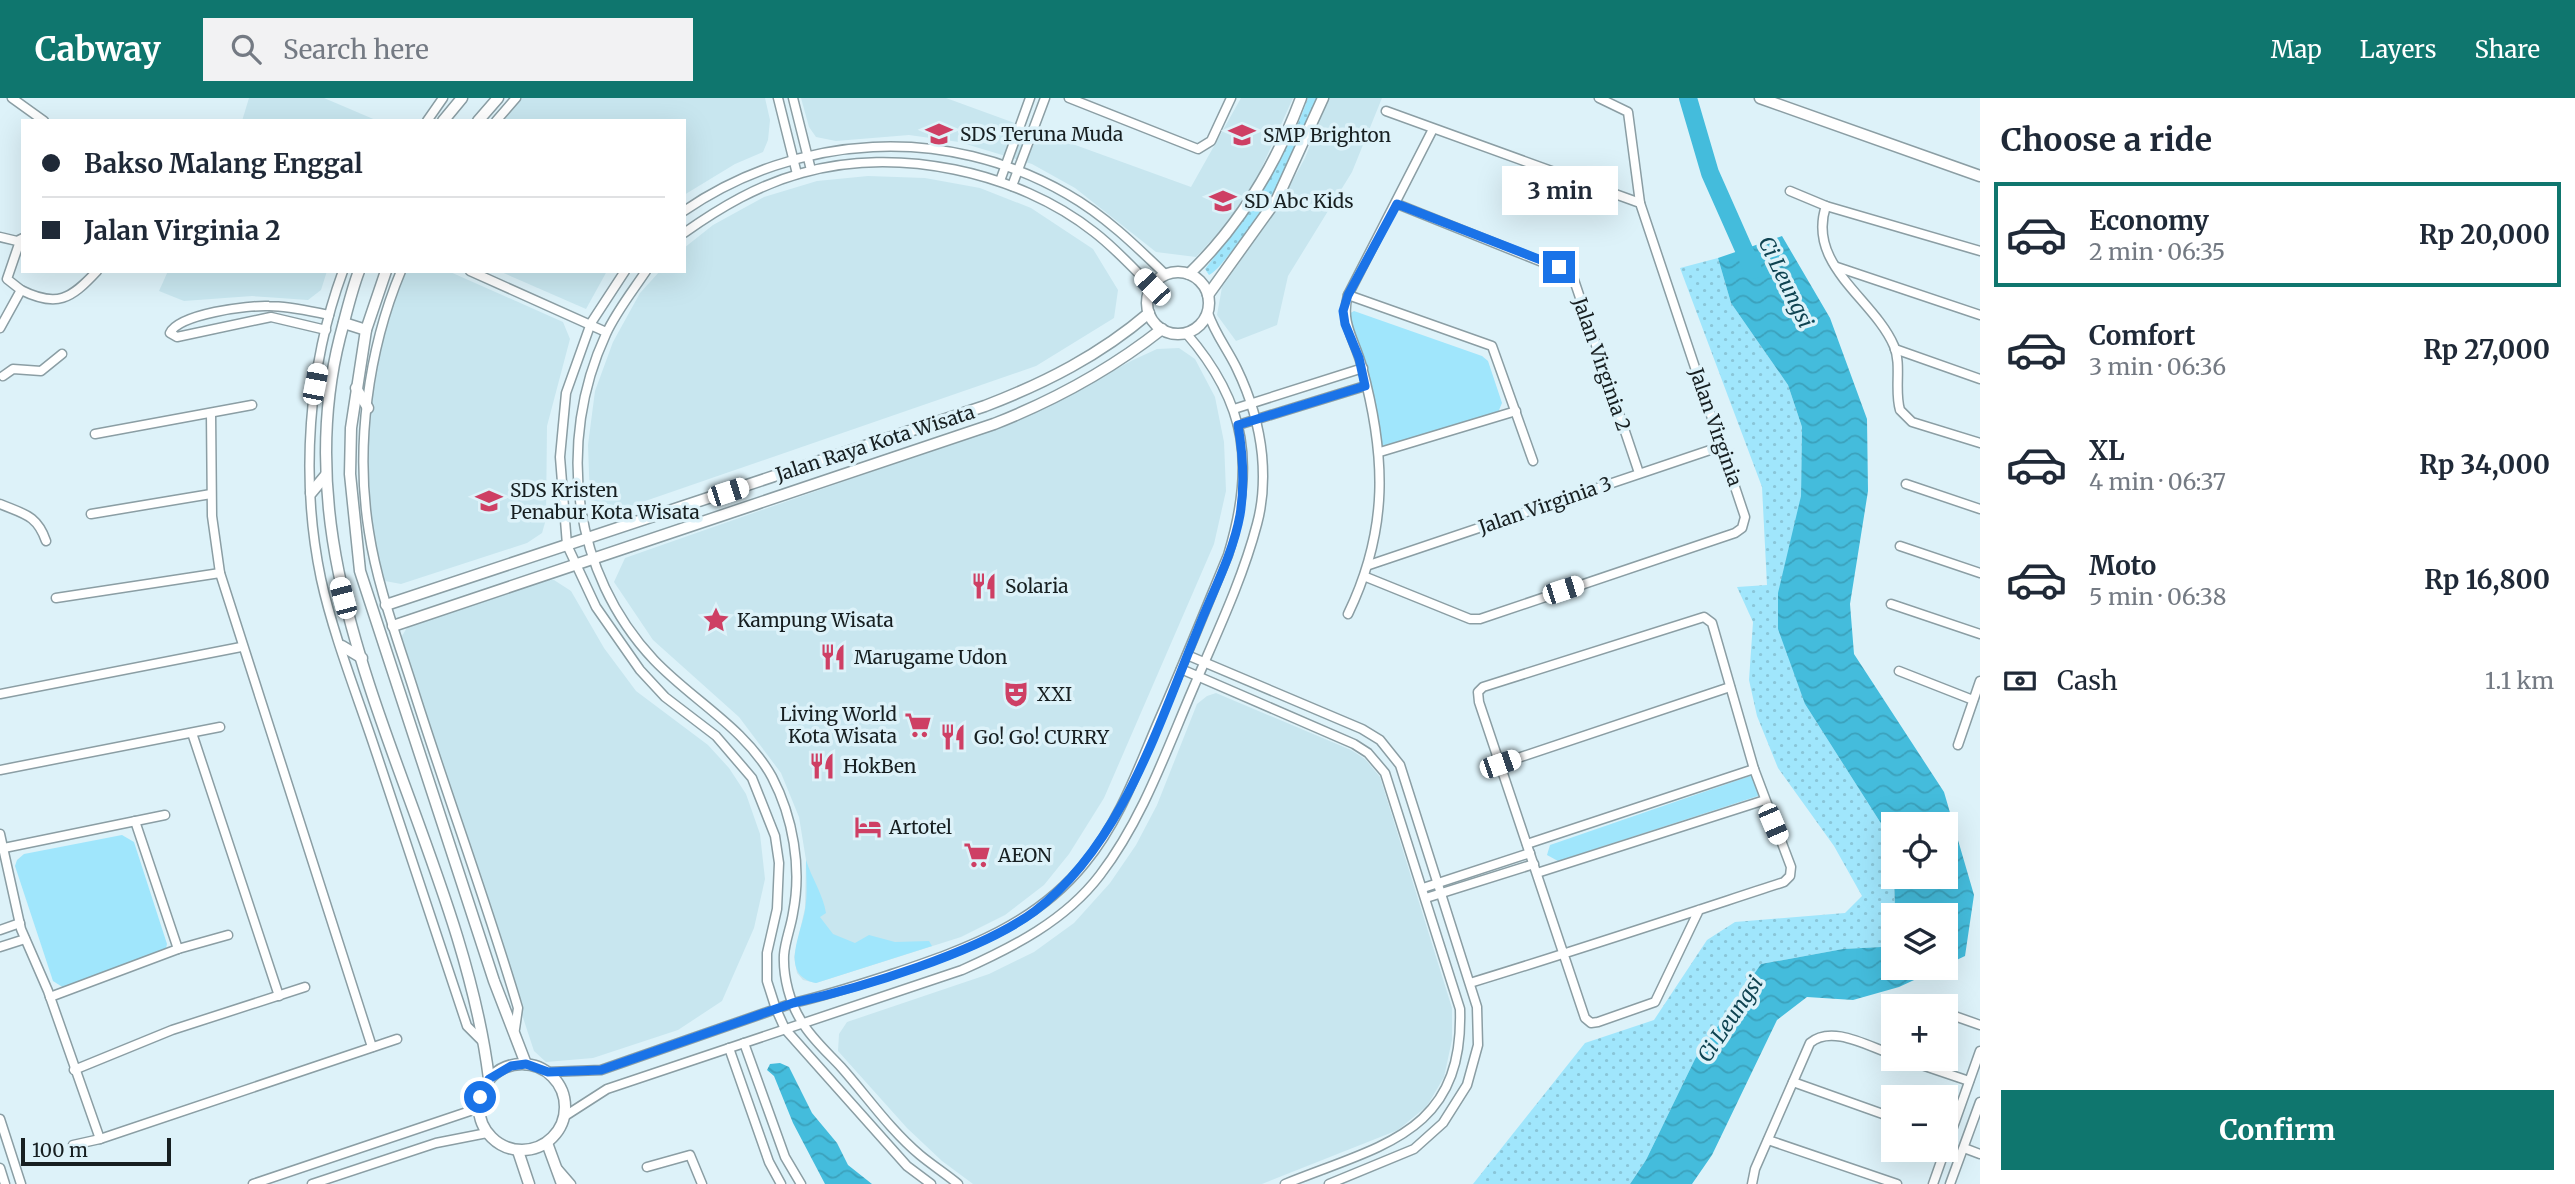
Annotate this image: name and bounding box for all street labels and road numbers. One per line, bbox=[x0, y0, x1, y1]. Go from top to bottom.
street label: Jalan Virginia 2 bbox=[1568, 293, 1636, 434]
street label: Jalan Virginia bbox=[1684, 364, 1747, 489]
street label: Jalan Raya Kota Wisata bbox=[772, 399, 977, 487]
street label: Jalan Virginia 3 bbox=[1474, 471, 1615, 539]

